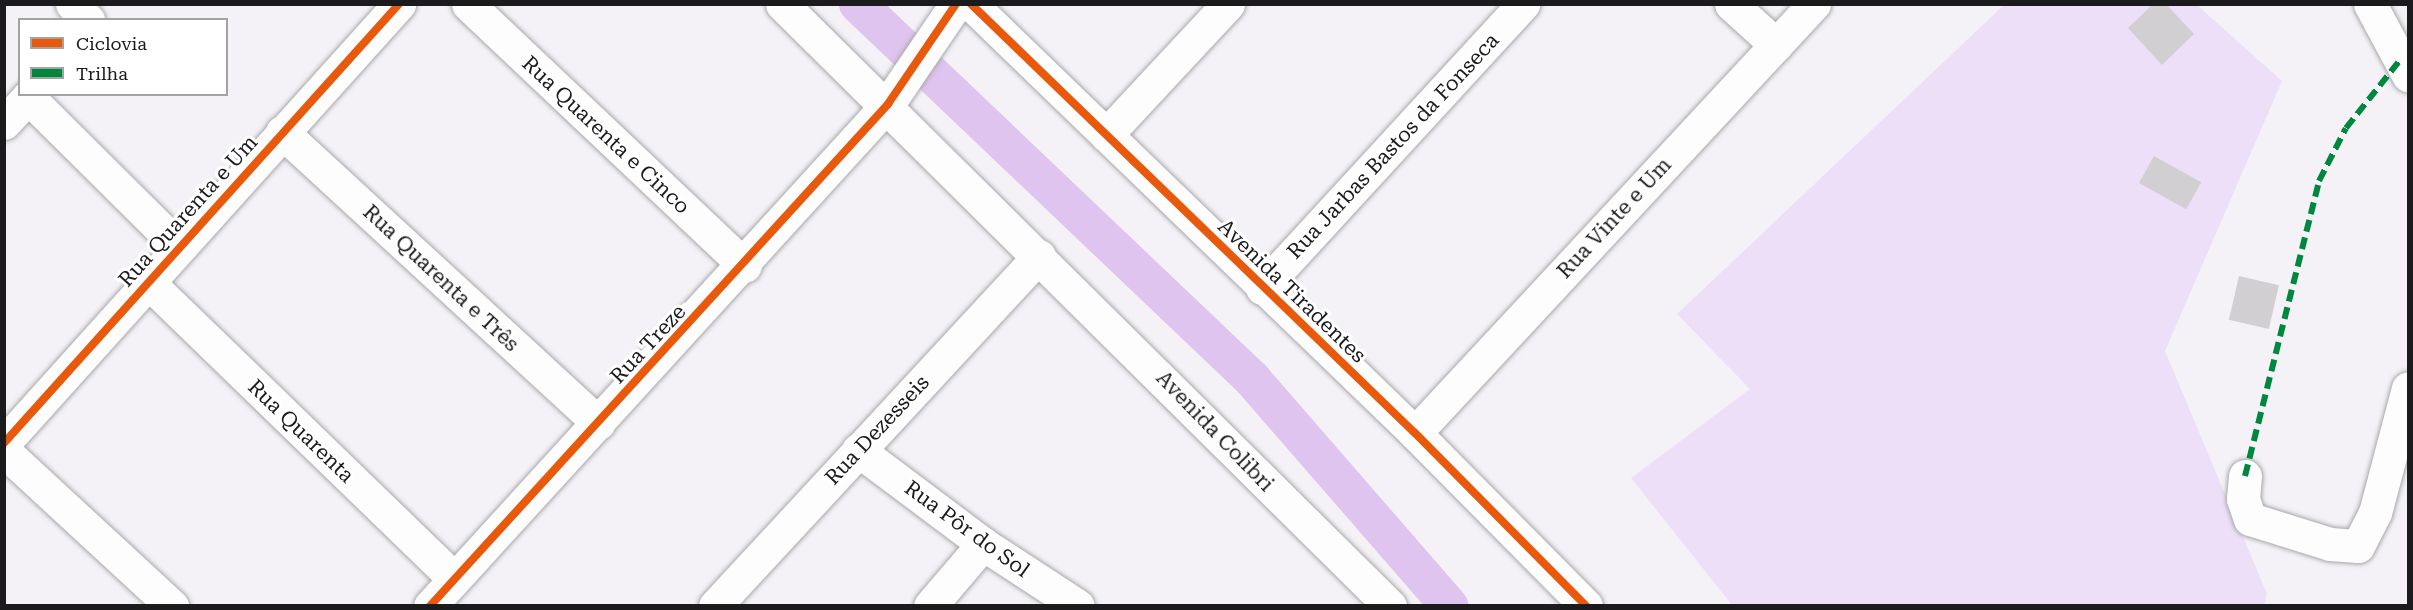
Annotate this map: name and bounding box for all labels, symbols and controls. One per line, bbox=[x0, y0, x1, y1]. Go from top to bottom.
legend bbox=[18, 18, 228, 96]
street label: Rua Jarbas Bastos da Fonseca bbox=[1282, 28, 1504, 264]
text: Ciclovia bbox=[76, 33, 147, 54]
street label: Rua Quarenta e Cinco bbox=[517, 51, 695, 219]
text: Trilha bbox=[76, 63, 128, 84]
street label: Rua Quarenta e Um bbox=[113, 130, 263, 292]
street label: Rua Vinte e Um bbox=[1552, 152, 1676, 284]
street label: Rua Quarenta e Três bbox=[358, 199, 524, 357]
street label: Avenida Tiradentes bbox=[1213, 214, 1371, 368]
street label: Rua Treze bbox=[605, 299, 691, 389]
street label: Avenida Colibri bbox=[1151, 365, 1279, 497]
street label: Rua Dezesseis bbox=[820, 370, 934, 490]
street label: Rua Quarenta bbox=[243, 374, 359, 488]
street label: Rua Pôr do Sol bbox=[900, 475, 1034, 583]

